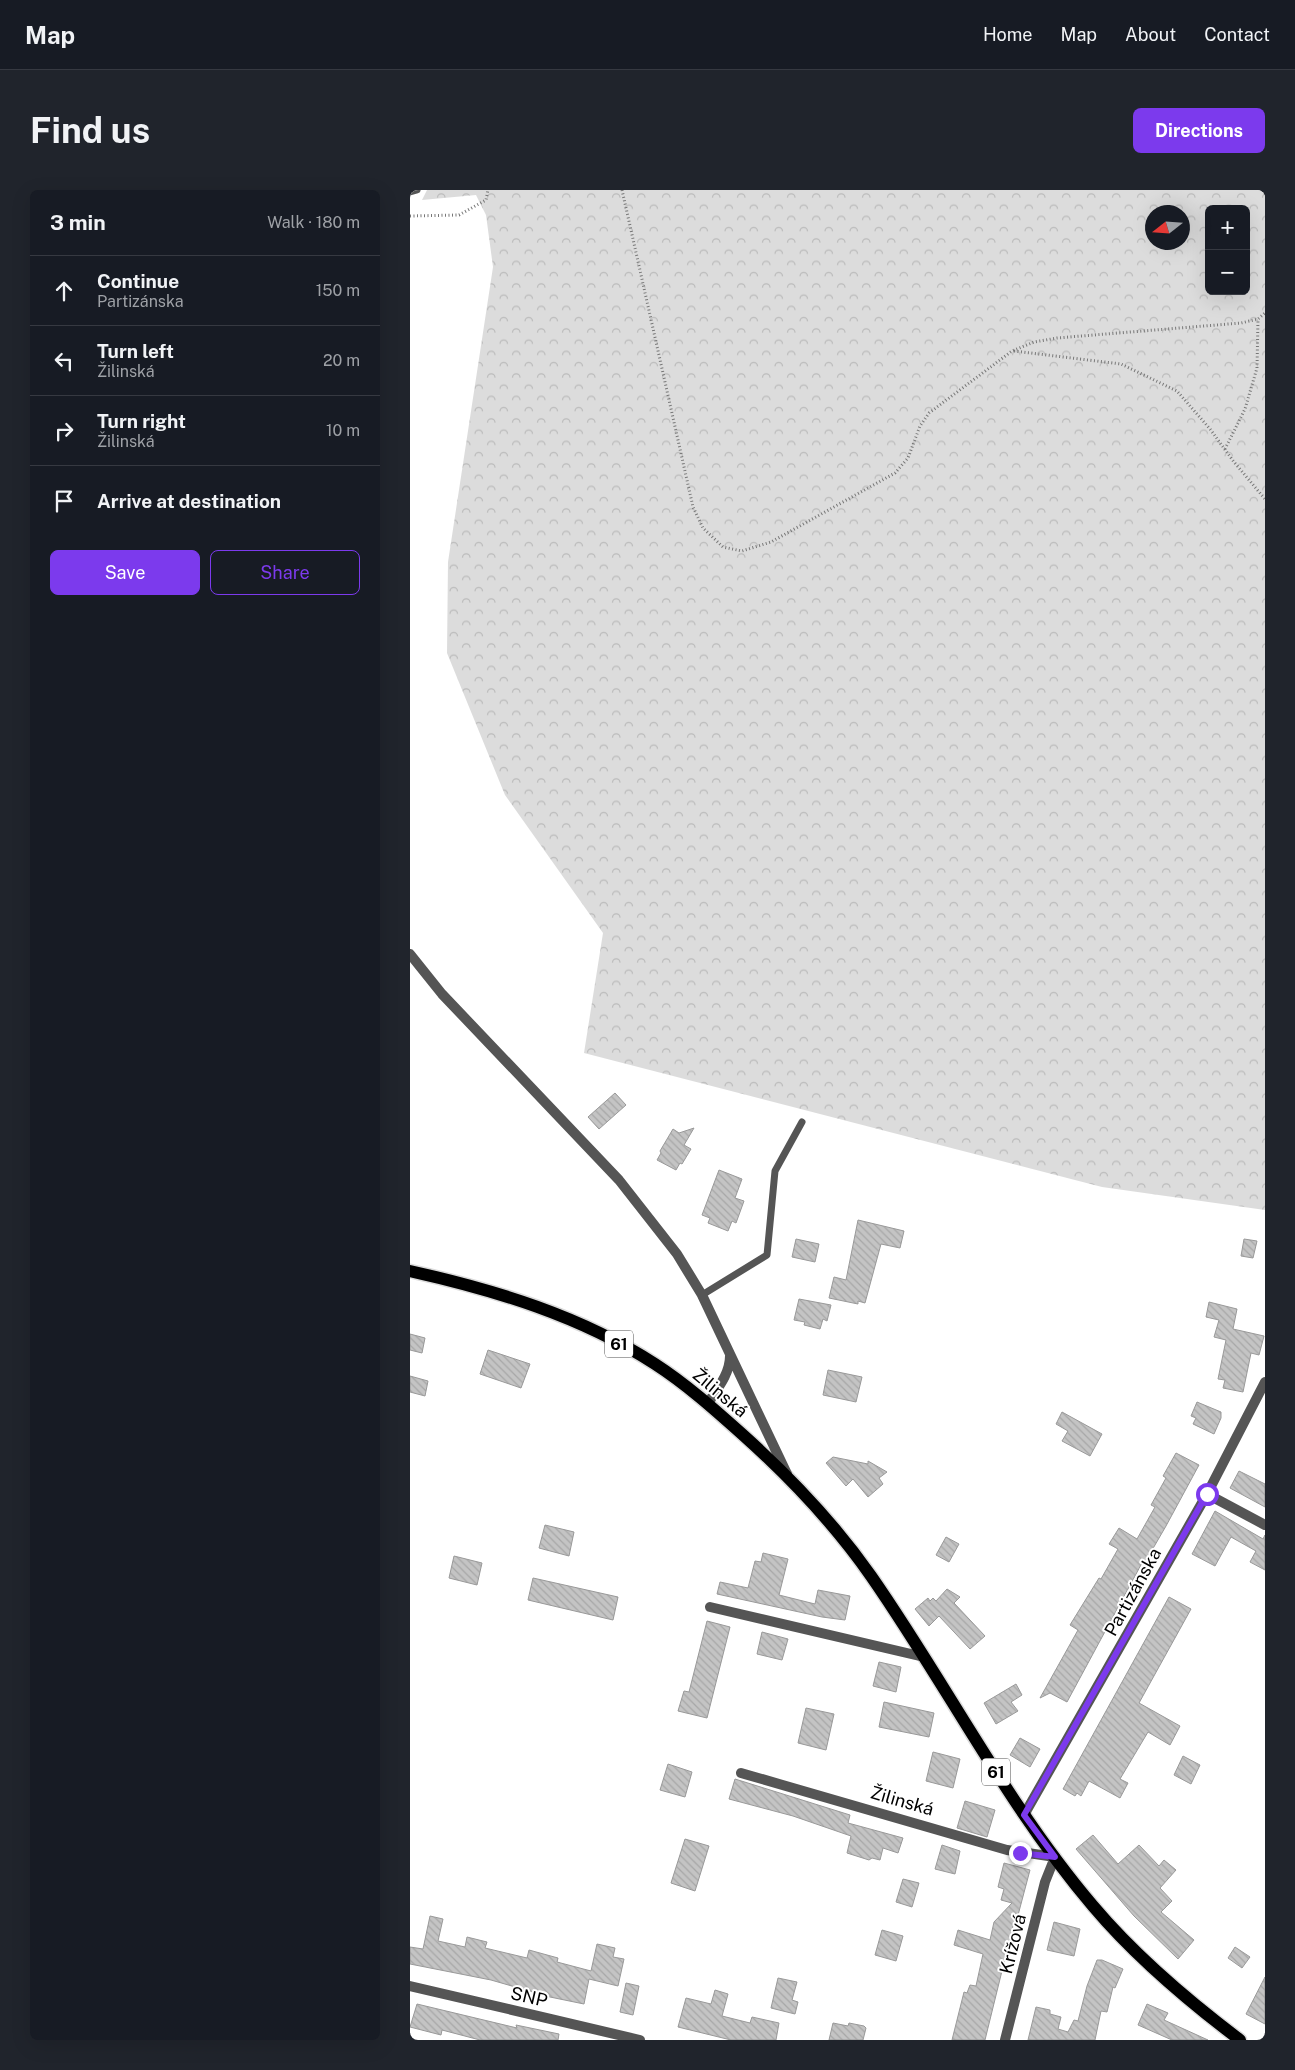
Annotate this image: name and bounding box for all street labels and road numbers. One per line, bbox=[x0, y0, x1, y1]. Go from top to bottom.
road number: 61 bbox=[605, 1330, 633, 1358]
street label: Žilinská bbox=[689, 1364, 752, 1422]
street label: Partizánska bbox=[1100, 1544, 1165, 1639]
road number: 61 bbox=[982, 1758, 1010, 1785]
street label: Žilinská bbox=[868, 1781, 936, 1820]
street label: Krížová bbox=[995, 1912, 1030, 1976]
street label: SNP bbox=[509, 1982, 550, 2011]

